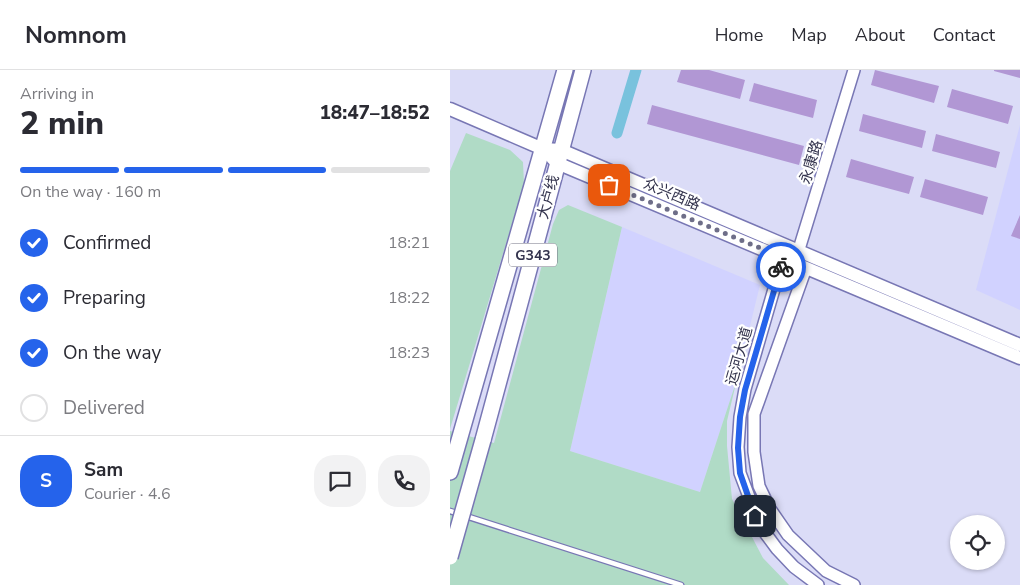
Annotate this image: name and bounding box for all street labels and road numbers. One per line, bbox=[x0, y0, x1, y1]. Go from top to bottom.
street label: 永康路 bbox=[795, 138, 827, 186]
street label: 大卢线 bbox=[533, 173, 563, 221]
street label: 众兴西路 bbox=[640, 173, 704, 215]
road number: G343 bbox=[509, 244, 557, 266]
street label: 运河大道 bbox=[721, 324, 757, 388]

